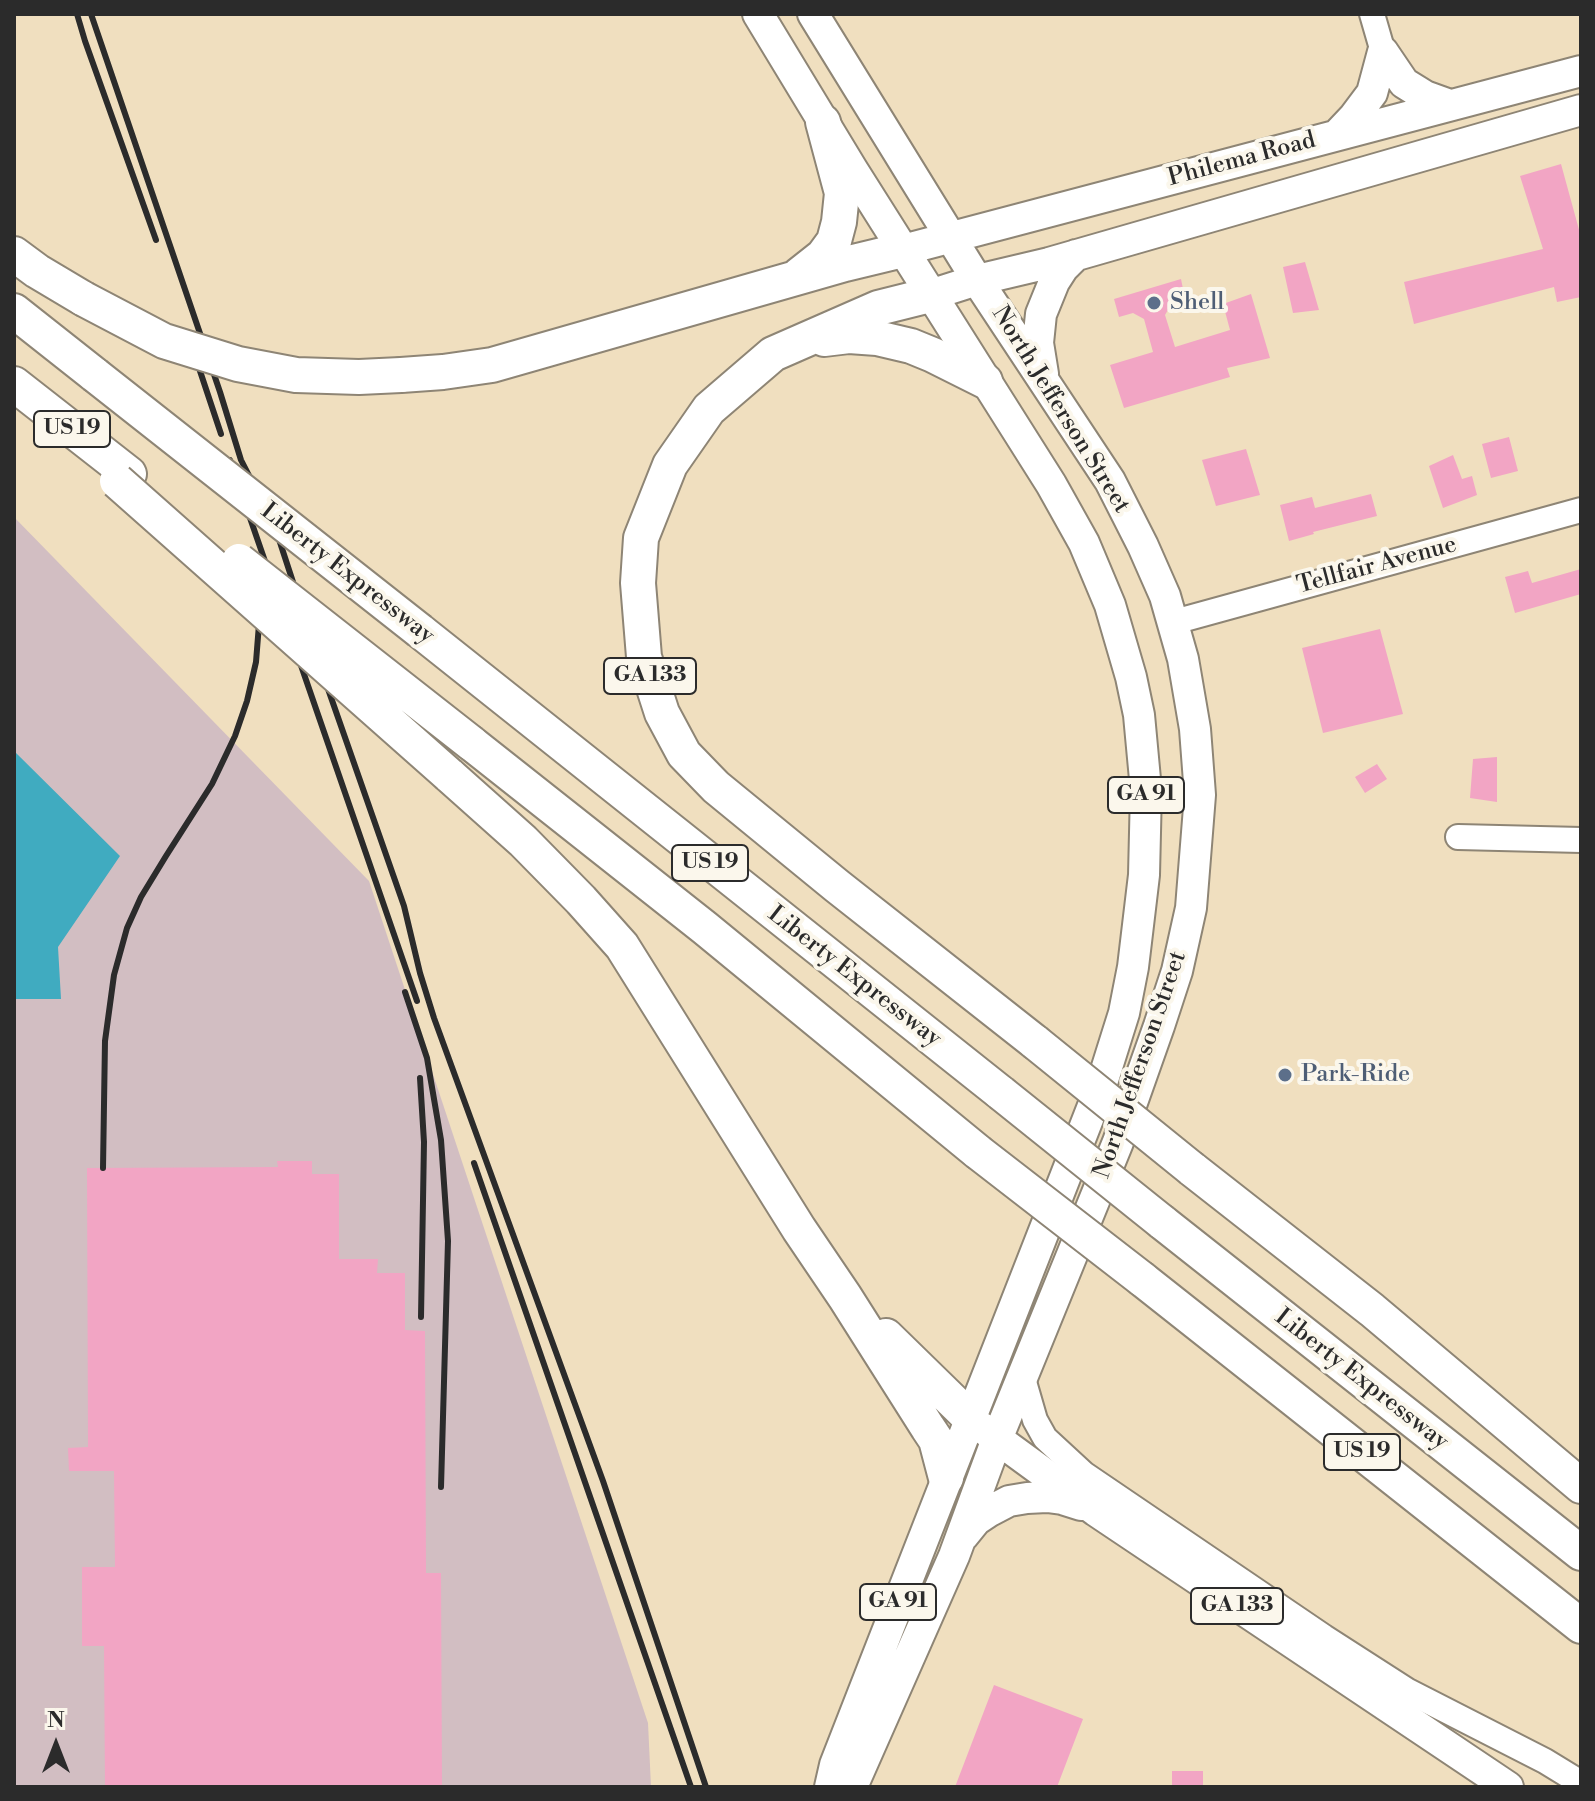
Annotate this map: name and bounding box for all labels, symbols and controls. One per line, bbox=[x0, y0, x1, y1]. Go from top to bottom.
street label: Philema Road bbox=[1165, 126, 1319, 194]
place label: Shell bbox=[1170, 289, 1224, 317]
marker: Shell bbox=[1145, 294, 1163, 312]
street label: North Jefferson Street bbox=[985, 301, 1135, 519]
road number: US 19 bbox=[34, 411, 110, 447]
street label: Liberty Expressway bbox=[254, 497, 440, 651]
street label: Tellfair Avenue bbox=[1294, 531, 1460, 601]
road number: GA 133 bbox=[604, 658, 696, 694]
road number: GA 91 bbox=[1108, 777, 1184, 813]
road number: US 19 bbox=[672, 845, 748, 881]
street label: Liberty Expressway bbox=[761, 900, 947, 1054]
street label: North Jefferson Street bbox=[1089, 948, 1193, 1182]
place label: Park-Ride bbox=[1301, 1061, 1410, 1089]
marker: Park-Ride bbox=[1276, 1066, 1294, 1084]
street label: Liberty Expressway bbox=[1268, 1303, 1454, 1457]
road number: US 19 bbox=[1324, 1434, 1400, 1470]
road number: GA 91 bbox=[860, 1584, 936, 1620]
road number: GA 133 bbox=[1191, 1588, 1283, 1624]
north arrow bbox=[16, 1705, 96, 1785]
text: N bbox=[47, 1707, 65, 1734]

